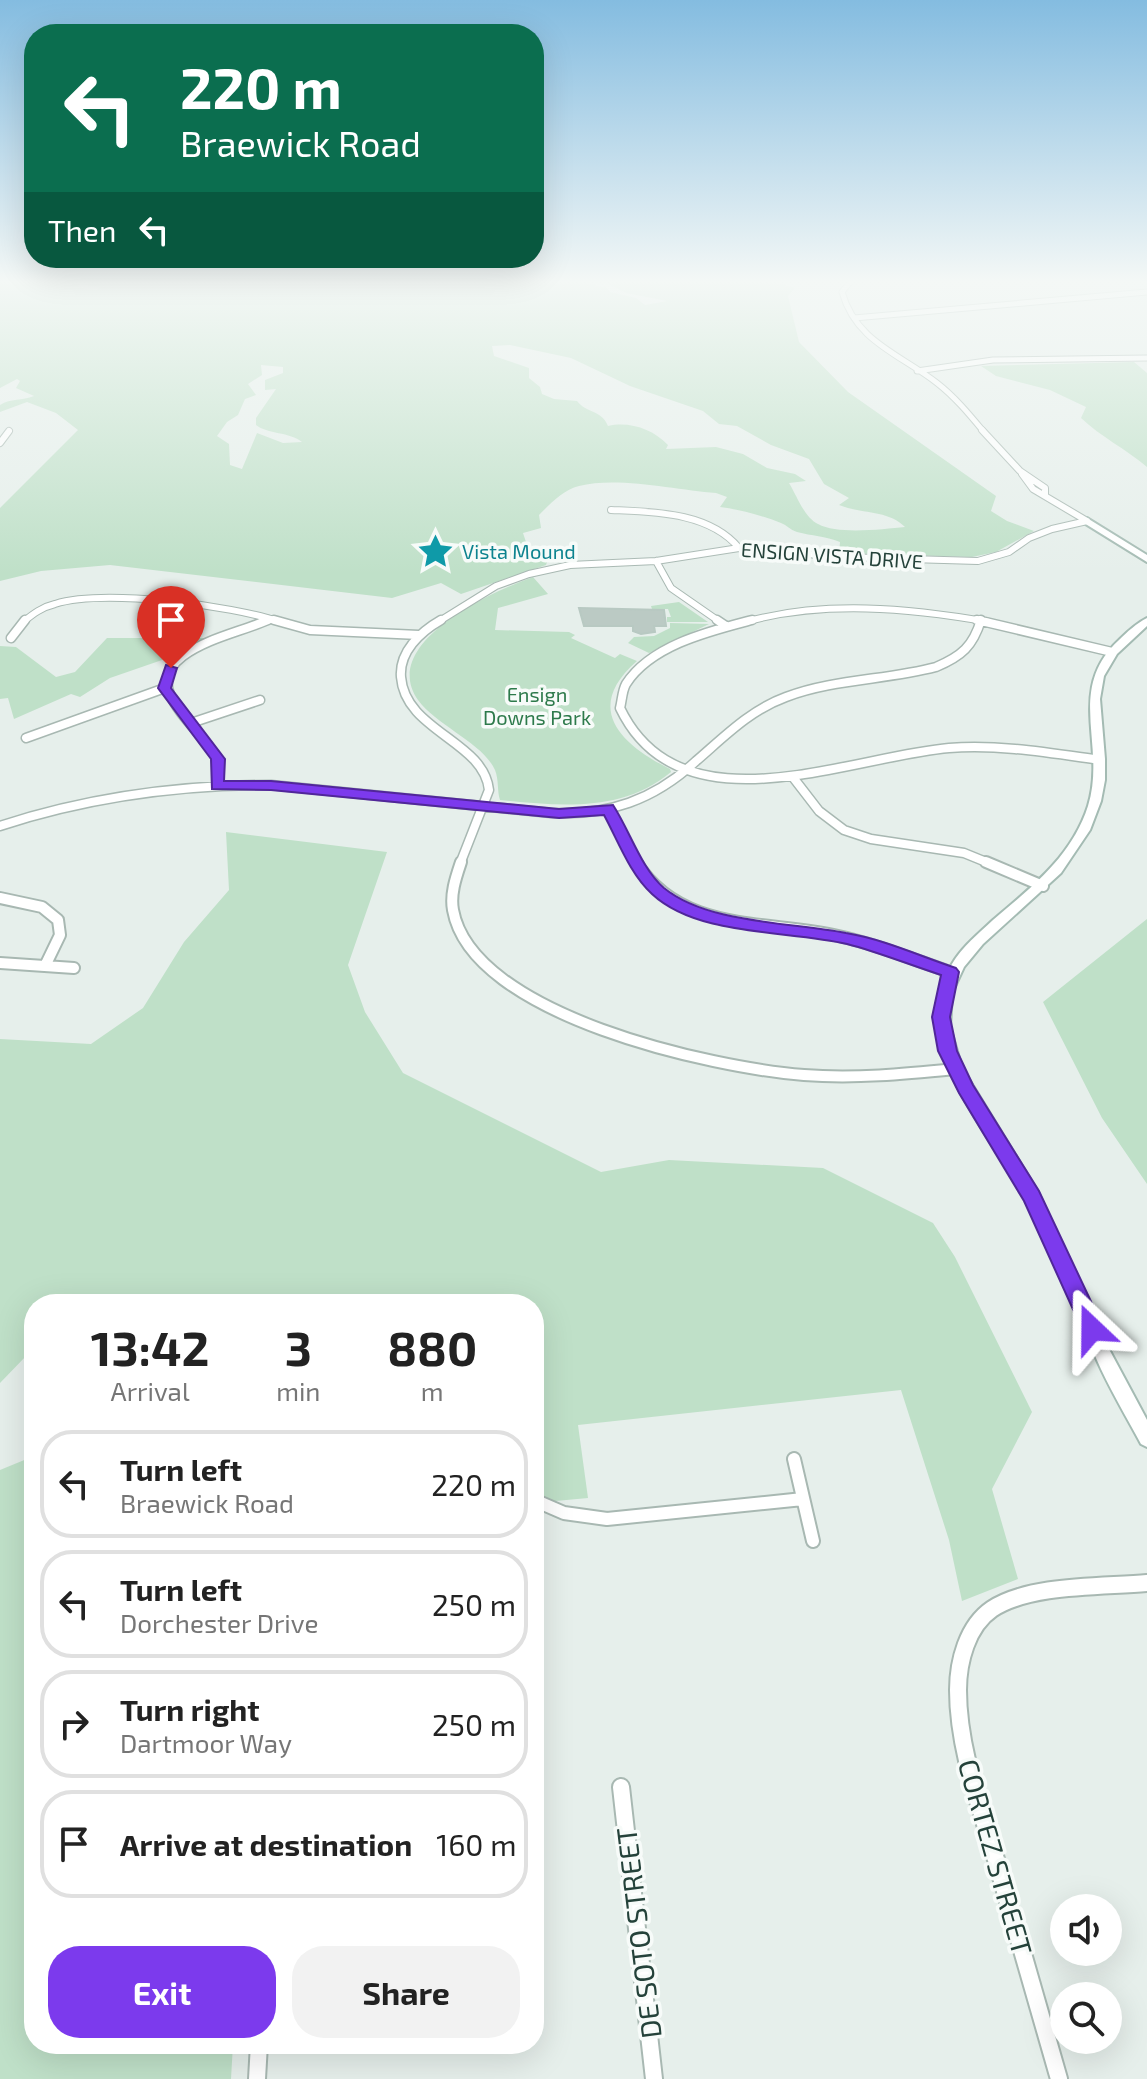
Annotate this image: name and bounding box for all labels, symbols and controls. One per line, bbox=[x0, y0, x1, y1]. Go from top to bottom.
text: 220 m bbox=[180, 53, 342, 120]
icon: left bbox=[48, 56, 152, 160]
text: Braewick Road bbox=[180, 121, 421, 164]
icon: left bbox=[132, 208, 176, 252]
text: Then bbox=[48, 212, 116, 248]
place icon: Vista Mound bbox=[417, 532, 455, 570]
street label: ENSIGN VISTA DRIVE bbox=[740, 537, 924, 573]
place label: Vista Mound bbox=[462, 539, 576, 563]
pin bbox=[137, 586, 205, 668]
icon: arrive bbox=[149, 598, 193, 642]
park label: Ensign Downs Park bbox=[483, 682, 591, 729]
position arrow bbox=[1050, 1287, 1134, 1371]
text: 13:42 bbox=[91, 1318, 209, 1376]
text: 3 bbox=[285, 1318, 312, 1376]
text: 880 bbox=[387, 1318, 477, 1376]
text: Arrival bbox=[111, 1375, 190, 1406]
text: min bbox=[276, 1375, 320, 1406]
text: m bbox=[421, 1375, 444, 1406]
text: Turn left bbox=[120, 1451, 242, 1487]
icon: left bbox=[52, 1462, 96, 1506]
text: 220 m bbox=[431, 1466, 516, 1502]
text: Braewick Road bbox=[120, 1487, 294, 1518]
text: Turn left bbox=[120, 1571, 242, 1607]
icon: left bbox=[52, 1582, 96, 1626]
text: 250 m bbox=[432, 1586, 516, 1622]
text: Dorchester Drive bbox=[120, 1607, 318, 1638]
text: Turn right bbox=[120, 1691, 260, 1727]
icon: right bbox=[52, 1702, 96, 1746]
text: 250 m bbox=[432, 1706, 516, 1742]
text: Dartmoor Way bbox=[120, 1727, 292, 1758]
street label: CORTEZ STREET bbox=[952, 1755, 1040, 1959]
icon: arrive bbox=[52, 1822, 96, 1866]
text: Arrive at destination bbox=[120, 1826, 412, 1862]
text: 160 m bbox=[436, 1826, 516, 1862]
street label: DE SOTO STREET bbox=[608, 1826, 668, 2040]
map controls bbox=[1050, 1894, 1122, 2054]
button: sound bbox=[1050, 1894, 1122, 1966]
button: Exit bbox=[48, 1946, 276, 2038]
button: Share bbox=[292, 1946, 520, 2038]
button: search bbox=[1050, 1982, 1122, 2054]

